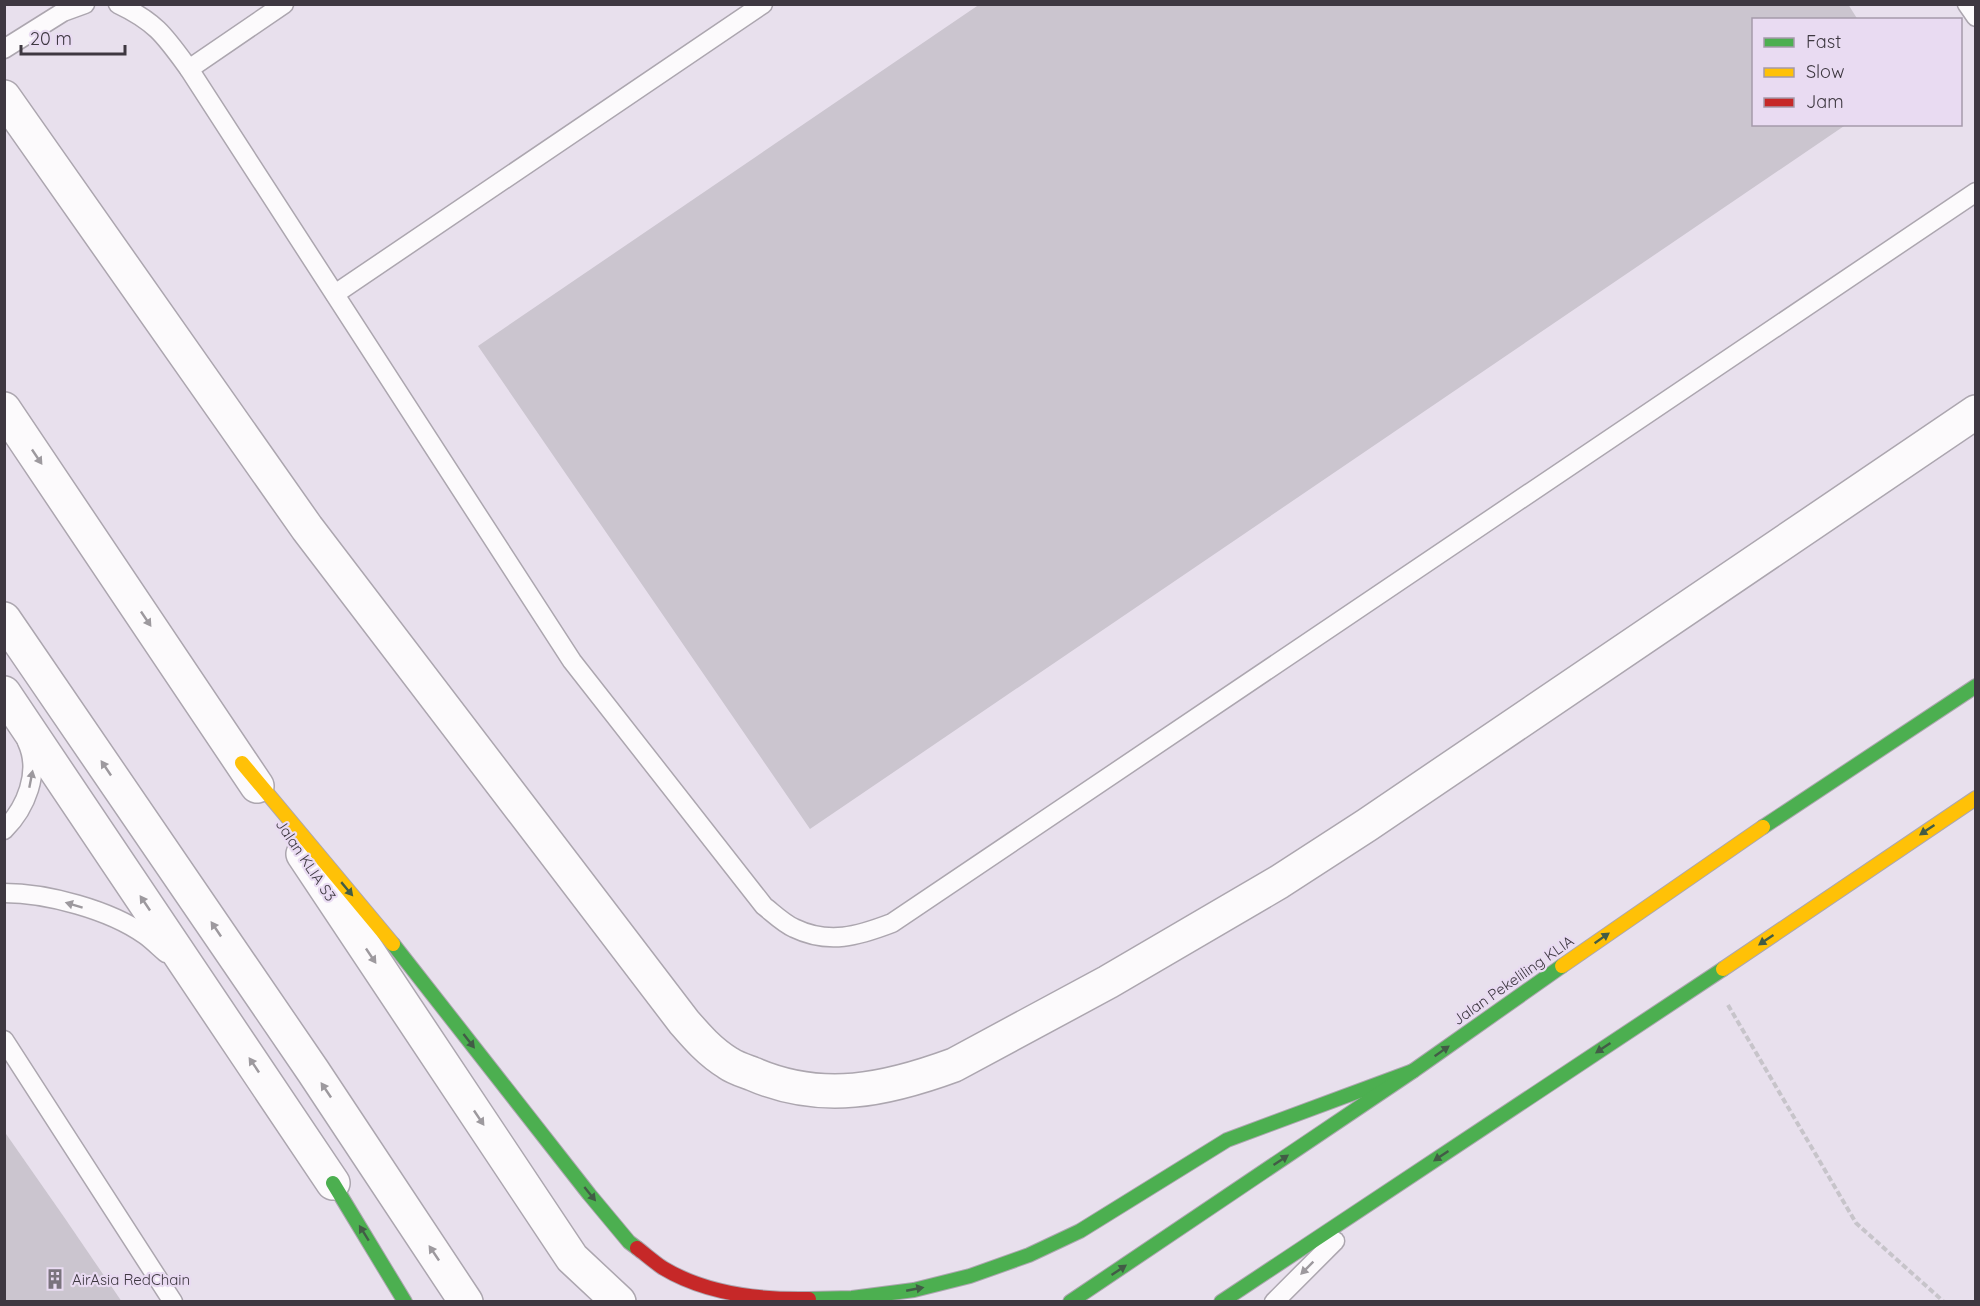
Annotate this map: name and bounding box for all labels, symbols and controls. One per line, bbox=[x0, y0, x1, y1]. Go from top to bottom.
scale bar bbox=[21, 18, 124, 56]
legend bbox=[1752, 18, 1962, 126]
text: 20 m bbox=[30, 27, 72, 50]
text: Fast bbox=[1806, 30, 1841, 53]
text: Slow bbox=[1806, 60, 1844, 83]
text: Jam bbox=[1806, 90, 1844, 113]
one-way arrow bbox=[31, 449, 43, 465]
one-way arrow bbox=[140, 611, 151, 628]
one-way arrow bbox=[101, 760, 112, 776]
one-way arrow bbox=[27, 769, 36, 788]
street label: Jalan KLIA S3 bbox=[272, 815, 340, 905]
one-way arrow bbox=[1919, 825, 1935, 836]
one-way arrow bbox=[340, 881, 353, 896]
one-way arrow bbox=[140, 895, 151, 911]
one-way arrow bbox=[65, 900, 83, 909]
one-way arrow bbox=[211, 921, 222, 937]
street label: Jalan Pekeliling KLIA bbox=[1449, 931, 1577, 1029]
one-way arrow bbox=[1593, 932, 1609, 944]
one-way arrow bbox=[1758, 934, 1774, 946]
one-way arrow bbox=[365, 948, 376, 964]
one-way arrow bbox=[463, 1033, 476, 1049]
one-way arrow bbox=[1596, 1042, 1612, 1054]
one-way arrow bbox=[1434, 1045, 1450, 1057]
one-way arrow bbox=[249, 1057, 260, 1073]
one-way arrow bbox=[321, 1082, 332, 1098]
one-way arrow bbox=[473, 1110, 485, 1126]
one-way arrow bbox=[1433, 1150, 1449, 1161]
one-way arrow bbox=[1273, 1155, 1289, 1166]
one-way arrow bbox=[583, 1186, 596, 1202]
one-way arrow bbox=[358, 1225, 369, 1242]
one-way arrow bbox=[428, 1245, 440, 1261]
one-way arrow bbox=[1301, 1261, 1315, 1275]
one-way arrow bbox=[1111, 1264, 1128, 1275]
building icon: AirAsia RedChain bbox=[43, 1267, 67, 1291]
place label: AirAsia RedChain bbox=[72, 1270, 190, 1289]
one-way arrow bbox=[906, 1284, 925, 1293]

